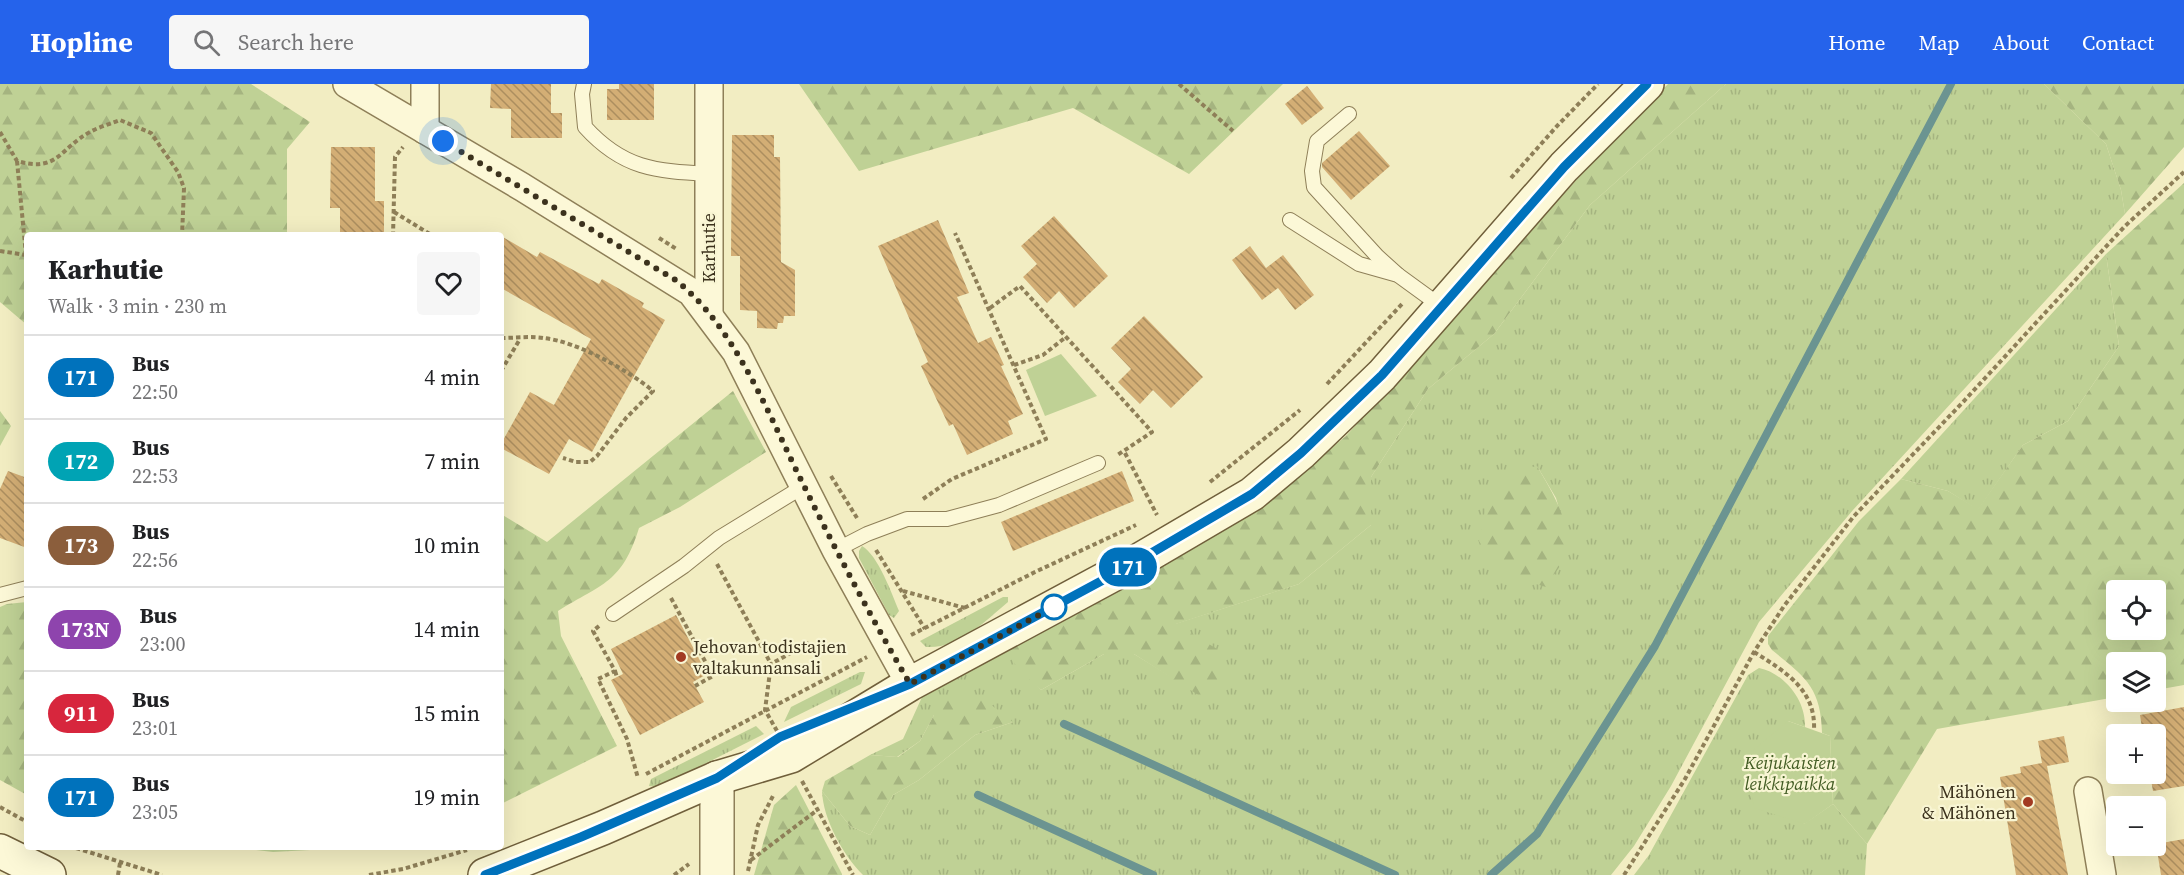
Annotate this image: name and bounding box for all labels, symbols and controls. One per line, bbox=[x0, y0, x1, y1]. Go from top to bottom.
search box bbox=[169, 15, 589, 69]
text: Hopline bbox=[30, 23, 133, 61]
icon: search bbox=[190, 26, 223, 59]
text: Search here bbox=[238, 27, 354, 57]
text: Home bbox=[1828, 28, 1886, 57]
text: Map bbox=[1919, 28, 1960, 57]
text: About bbox=[1993, 28, 2049, 57]
text: Contact bbox=[2082, 28, 2154, 57]
your location bbox=[428, 126, 458, 156]
street label: Karhutie bbox=[696, 213, 721, 283]
text: Karhutie bbox=[48, 250, 163, 288]
button: heart bbox=[417, 252, 480, 315]
text: Walk · 3 min · 230 m bbox=[48, 292, 227, 320]
text: Bus bbox=[132, 348, 169, 378]
text: 4 min bbox=[424, 362, 480, 392]
text: 171 bbox=[64, 363, 98, 392]
text: 22:50 bbox=[132, 378, 178, 406]
text: Bus bbox=[132, 432, 169, 462]
text: 7 min bbox=[424, 446, 480, 476]
text: 172 bbox=[64, 447, 98, 476]
text: 22:53 bbox=[132, 462, 178, 490]
text: Bus bbox=[132, 516, 169, 546]
text: 10 min bbox=[413, 530, 480, 560]
text: 173 bbox=[64, 531, 98, 560]
text: 22:56 bbox=[132, 546, 178, 574]
line badge: 171 bbox=[1094, 548, 1162, 586]
text: 171 bbox=[1111, 553, 1145, 582]
map controls bbox=[2106, 580, 2166, 856]
button: locate bbox=[2106, 580, 2166, 640]
unlabelled marker bbox=[1041, 594, 1067, 620]
text: Bus bbox=[139, 600, 177, 630]
text: 14 min bbox=[413, 614, 480, 644]
text: 173N bbox=[60, 615, 109, 644]
text: 23:00 bbox=[139, 630, 185, 658]
place label: Jehovan todistajien valtakunnansali bbox=[692, 634, 847, 680]
marker: Jehovan todistajien valtakunnansali bbox=[674, 650, 688, 664]
button: layers bbox=[2106, 652, 2166, 712]
text: Bus bbox=[132, 684, 169, 714]
text: 15 min bbox=[413, 698, 480, 728]
text: 911 bbox=[64, 699, 98, 728]
text: 23:01 bbox=[132, 714, 178, 742]
button: + bbox=[2106, 724, 2166, 784]
park label: Keijukaisten leikkipaikka bbox=[1743, 750, 1836, 796]
text: Bus bbox=[132, 768, 169, 798]
place label: Mähönen & Mähönen bbox=[1922, 779, 2016, 825]
text: 19 min bbox=[413, 782, 480, 812]
text: 171 bbox=[64, 783, 98, 812]
marker: Mähönen & Mähönen bbox=[2021, 795, 2035, 809]
button: − bbox=[2106, 796, 2166, 856]
text: 23:05 bbox=[132, 798, 178, 826]

